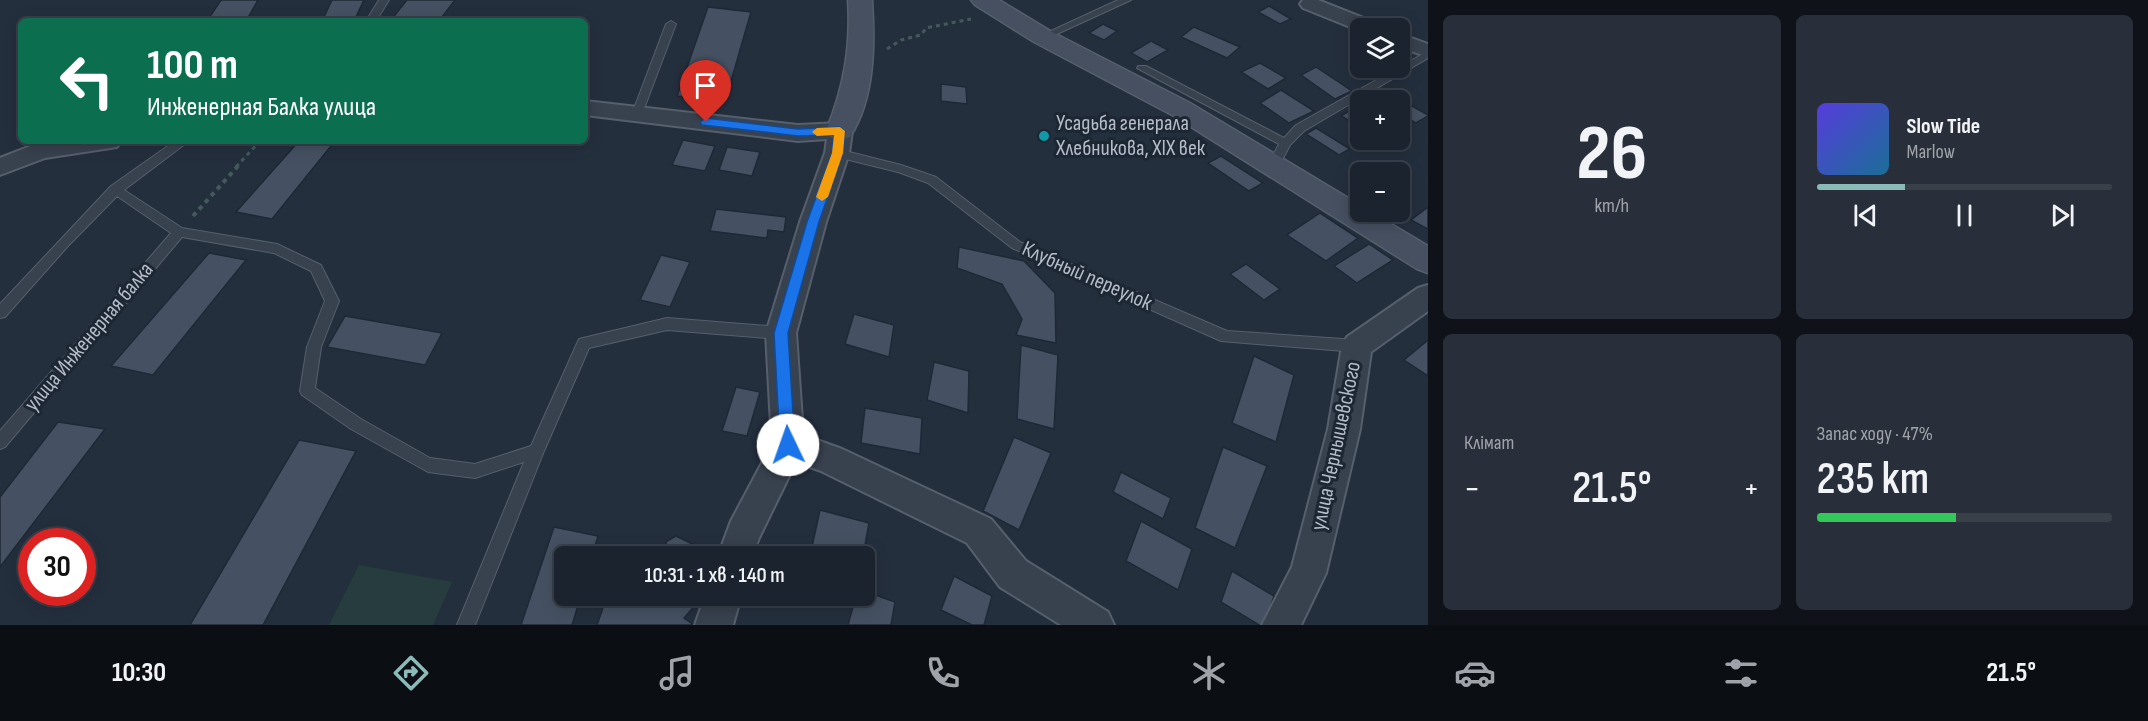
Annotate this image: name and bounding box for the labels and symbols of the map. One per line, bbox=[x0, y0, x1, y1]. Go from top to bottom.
pin bbox=[680, 60, 731, 122]
place label: Усадьба генерала Хлебникова, XIX век bbox=[1055, 110, 1206, 162]
marker: Усадьба генерала Хлебникова, XIX век bbox=[1037, 129, 1051, 143]
street label: Клубный переулок bbox=[1018, 235, 1157, 317]
street label: улица Инженерная балка bbox=[19, 257, 159, 417]
street label: улица Чернышевского bbox=[1305, 359, 1367, 533]
position arrow bbox=[756, 413, 820, 477]
speed limit sign: 30 bbox=[18, 528, 96, 606]

